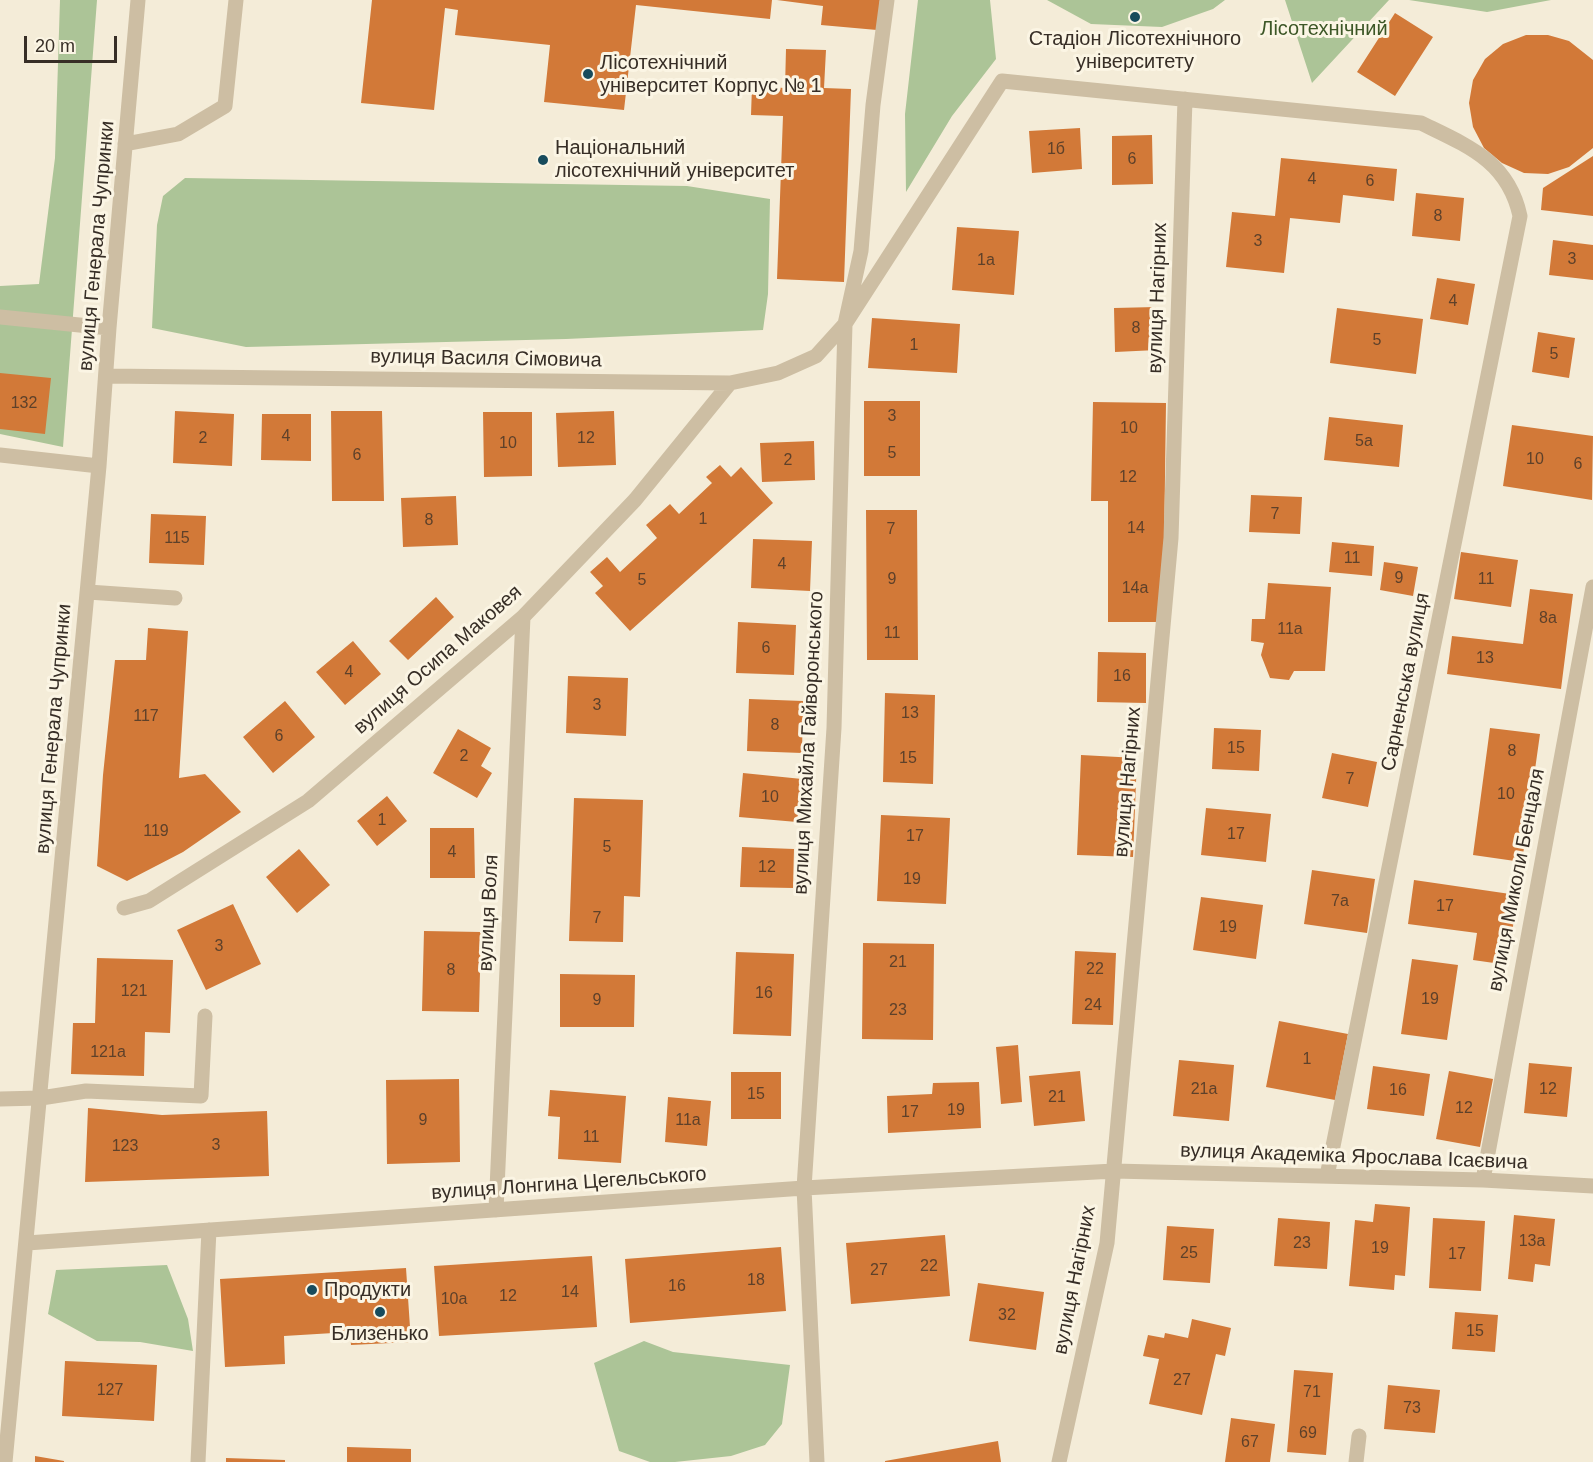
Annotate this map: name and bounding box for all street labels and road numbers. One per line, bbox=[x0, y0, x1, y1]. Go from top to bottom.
street label: вулиця Генерала Чупринки bbox=[74, 120, 120, 372]
street label: вулиця Нагірних bbox=[1143, 222, 1173, 374]
street label: вулиця Василя Сімовича bbox=[370, 345, 602, 373]
street label: вулиця Осипа Маковея bbox=[349, 580, 527, 740]
street label: вулиця Михайла Гайворонського bbox=[789, 591, 829, 895]
street label: Сарненська вулиця bbox=[1377, 591, 1435, 773]
street label: вулиця Генерала Чупринки bbox=[31, 603, 77, 855]
street label: вулиця Нагірних bbox=[1109, 706, 1147, 858]
street label: вулиця Миколи Бенцаля bbox=[1484, 766, 1550, 994]
street label: вулиця Воля bbox=[474, 854, 504, 972]
street label: вулиця Академіка Ярослава Ісаєвича bbox=[1180, 1139, 1528, 1175]
street label: вулиця Лонгина Цегельського bbox=[431, 1162, 707, 1206]
street label: вулиця Нагірних bbox=[1049, 1204, 1101, 1356]

